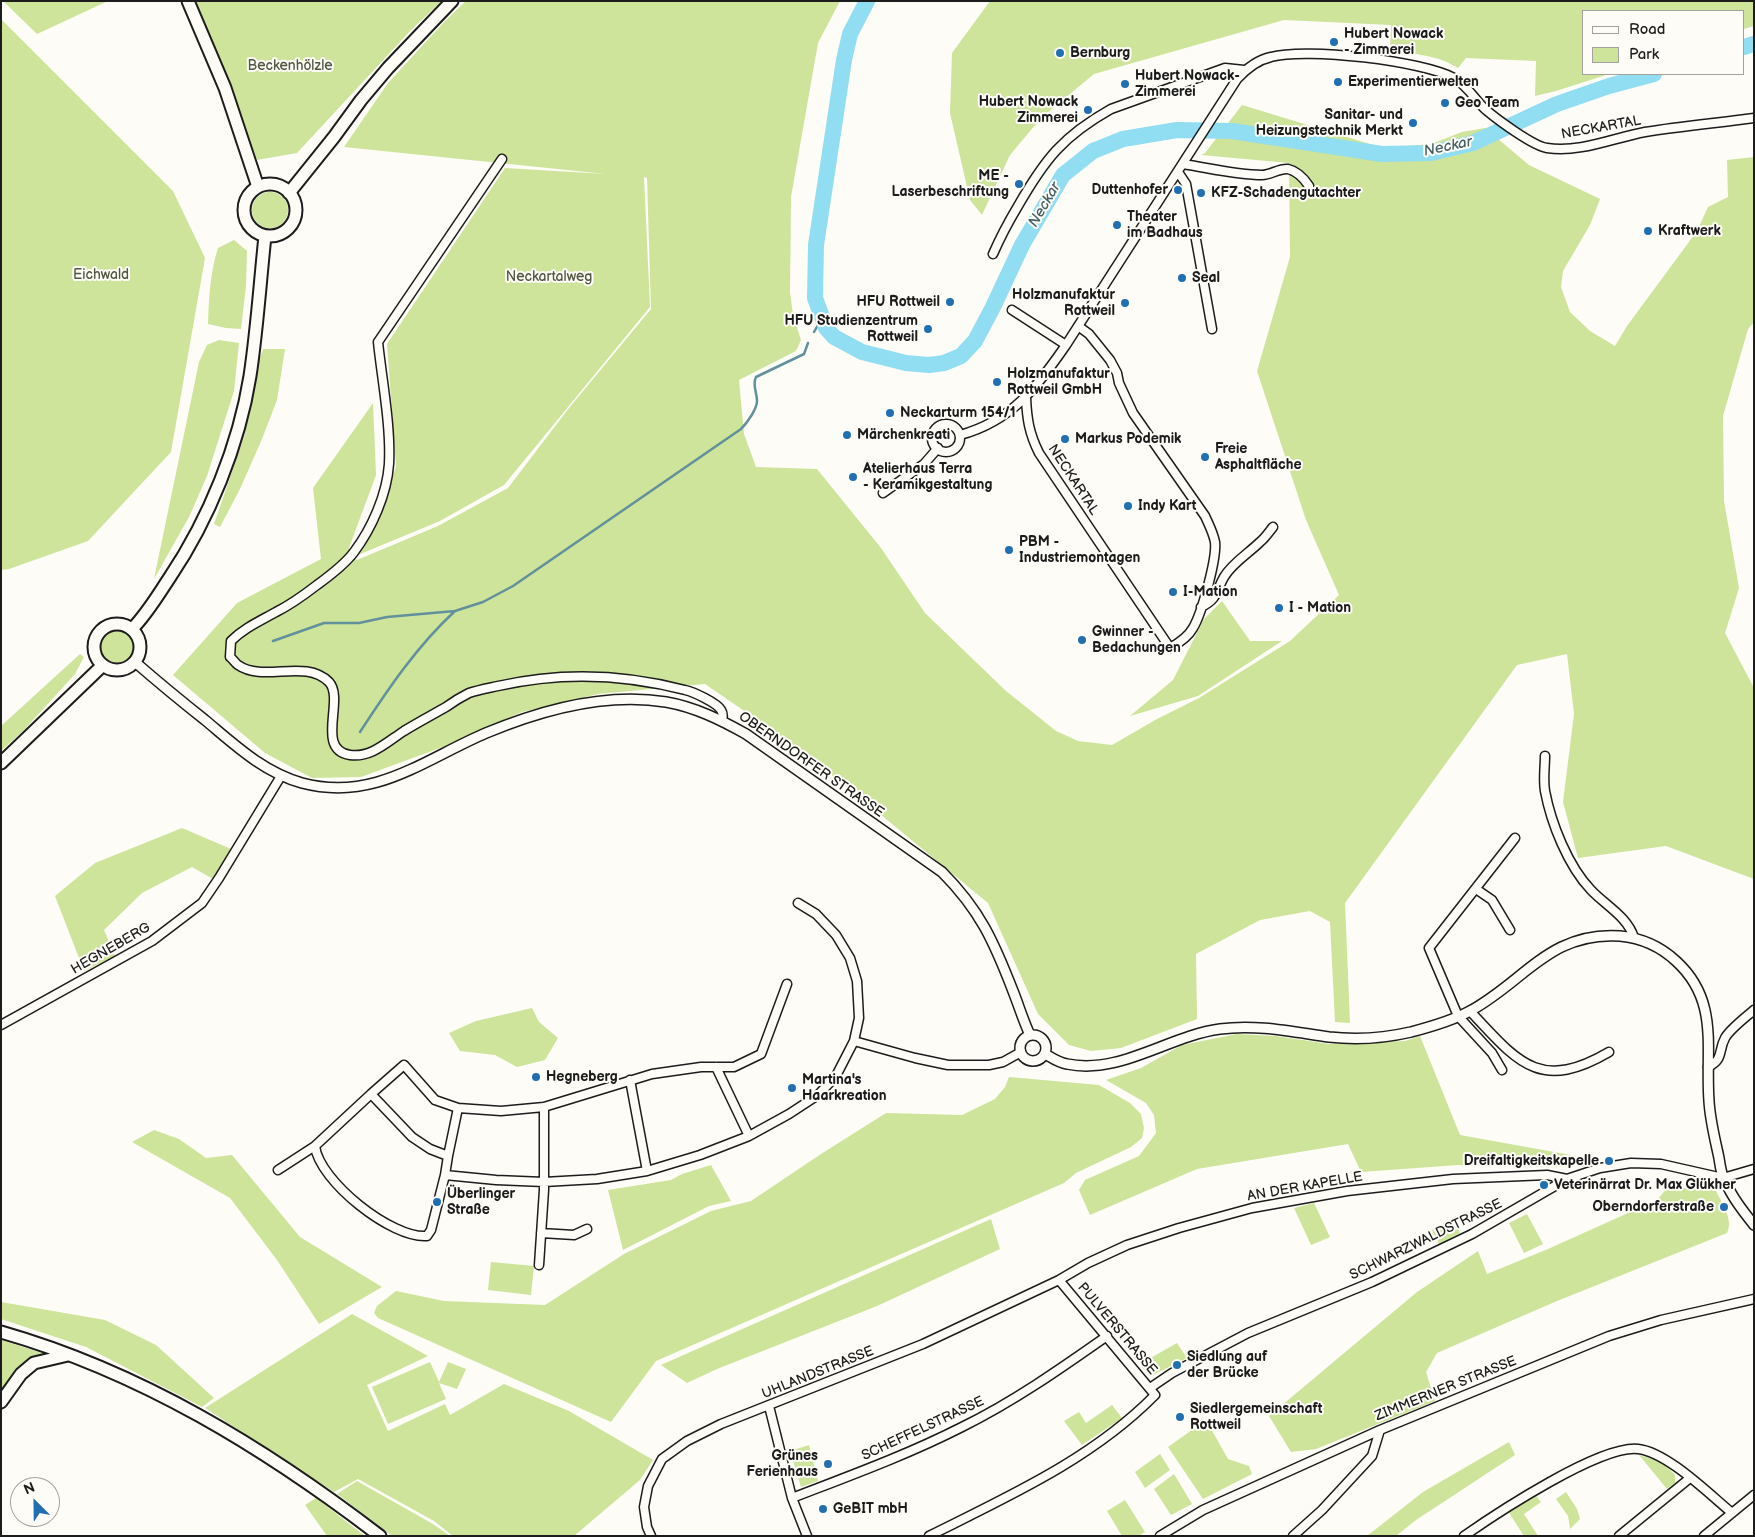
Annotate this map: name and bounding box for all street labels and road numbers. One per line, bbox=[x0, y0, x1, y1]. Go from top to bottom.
street label: NECKARTAL bbox=[1560, 113, 1642, 143]
street label: NECKARTAL bbox=[1044, 442, 1102, 518]
street label: OBERNDORFER STRASSE bbox=[735, 708, 887, 822]
street label: HEGNEBERG bbox=[68, 920, 154, 978]
street label: AN DER KAPELLE bbox=[1246, 1169, 1364, 1205]
street label: SCHWARZWALDSTRASSE bbox=[1347, 1196, 1505, 1284]
street label: PULVERSTRASSE bbox=[1074, 1280, 1160, 1378]
street label: UHLANDSTRASSE bbox=[760, 1343, 876, 1403]
street label: ZIMMERNER STRASSE bbox=[1373, 1353, 1519, 1425]
street label: SCHEFFELSTRASSE bbox=[859, 1393, 987, 1465]

